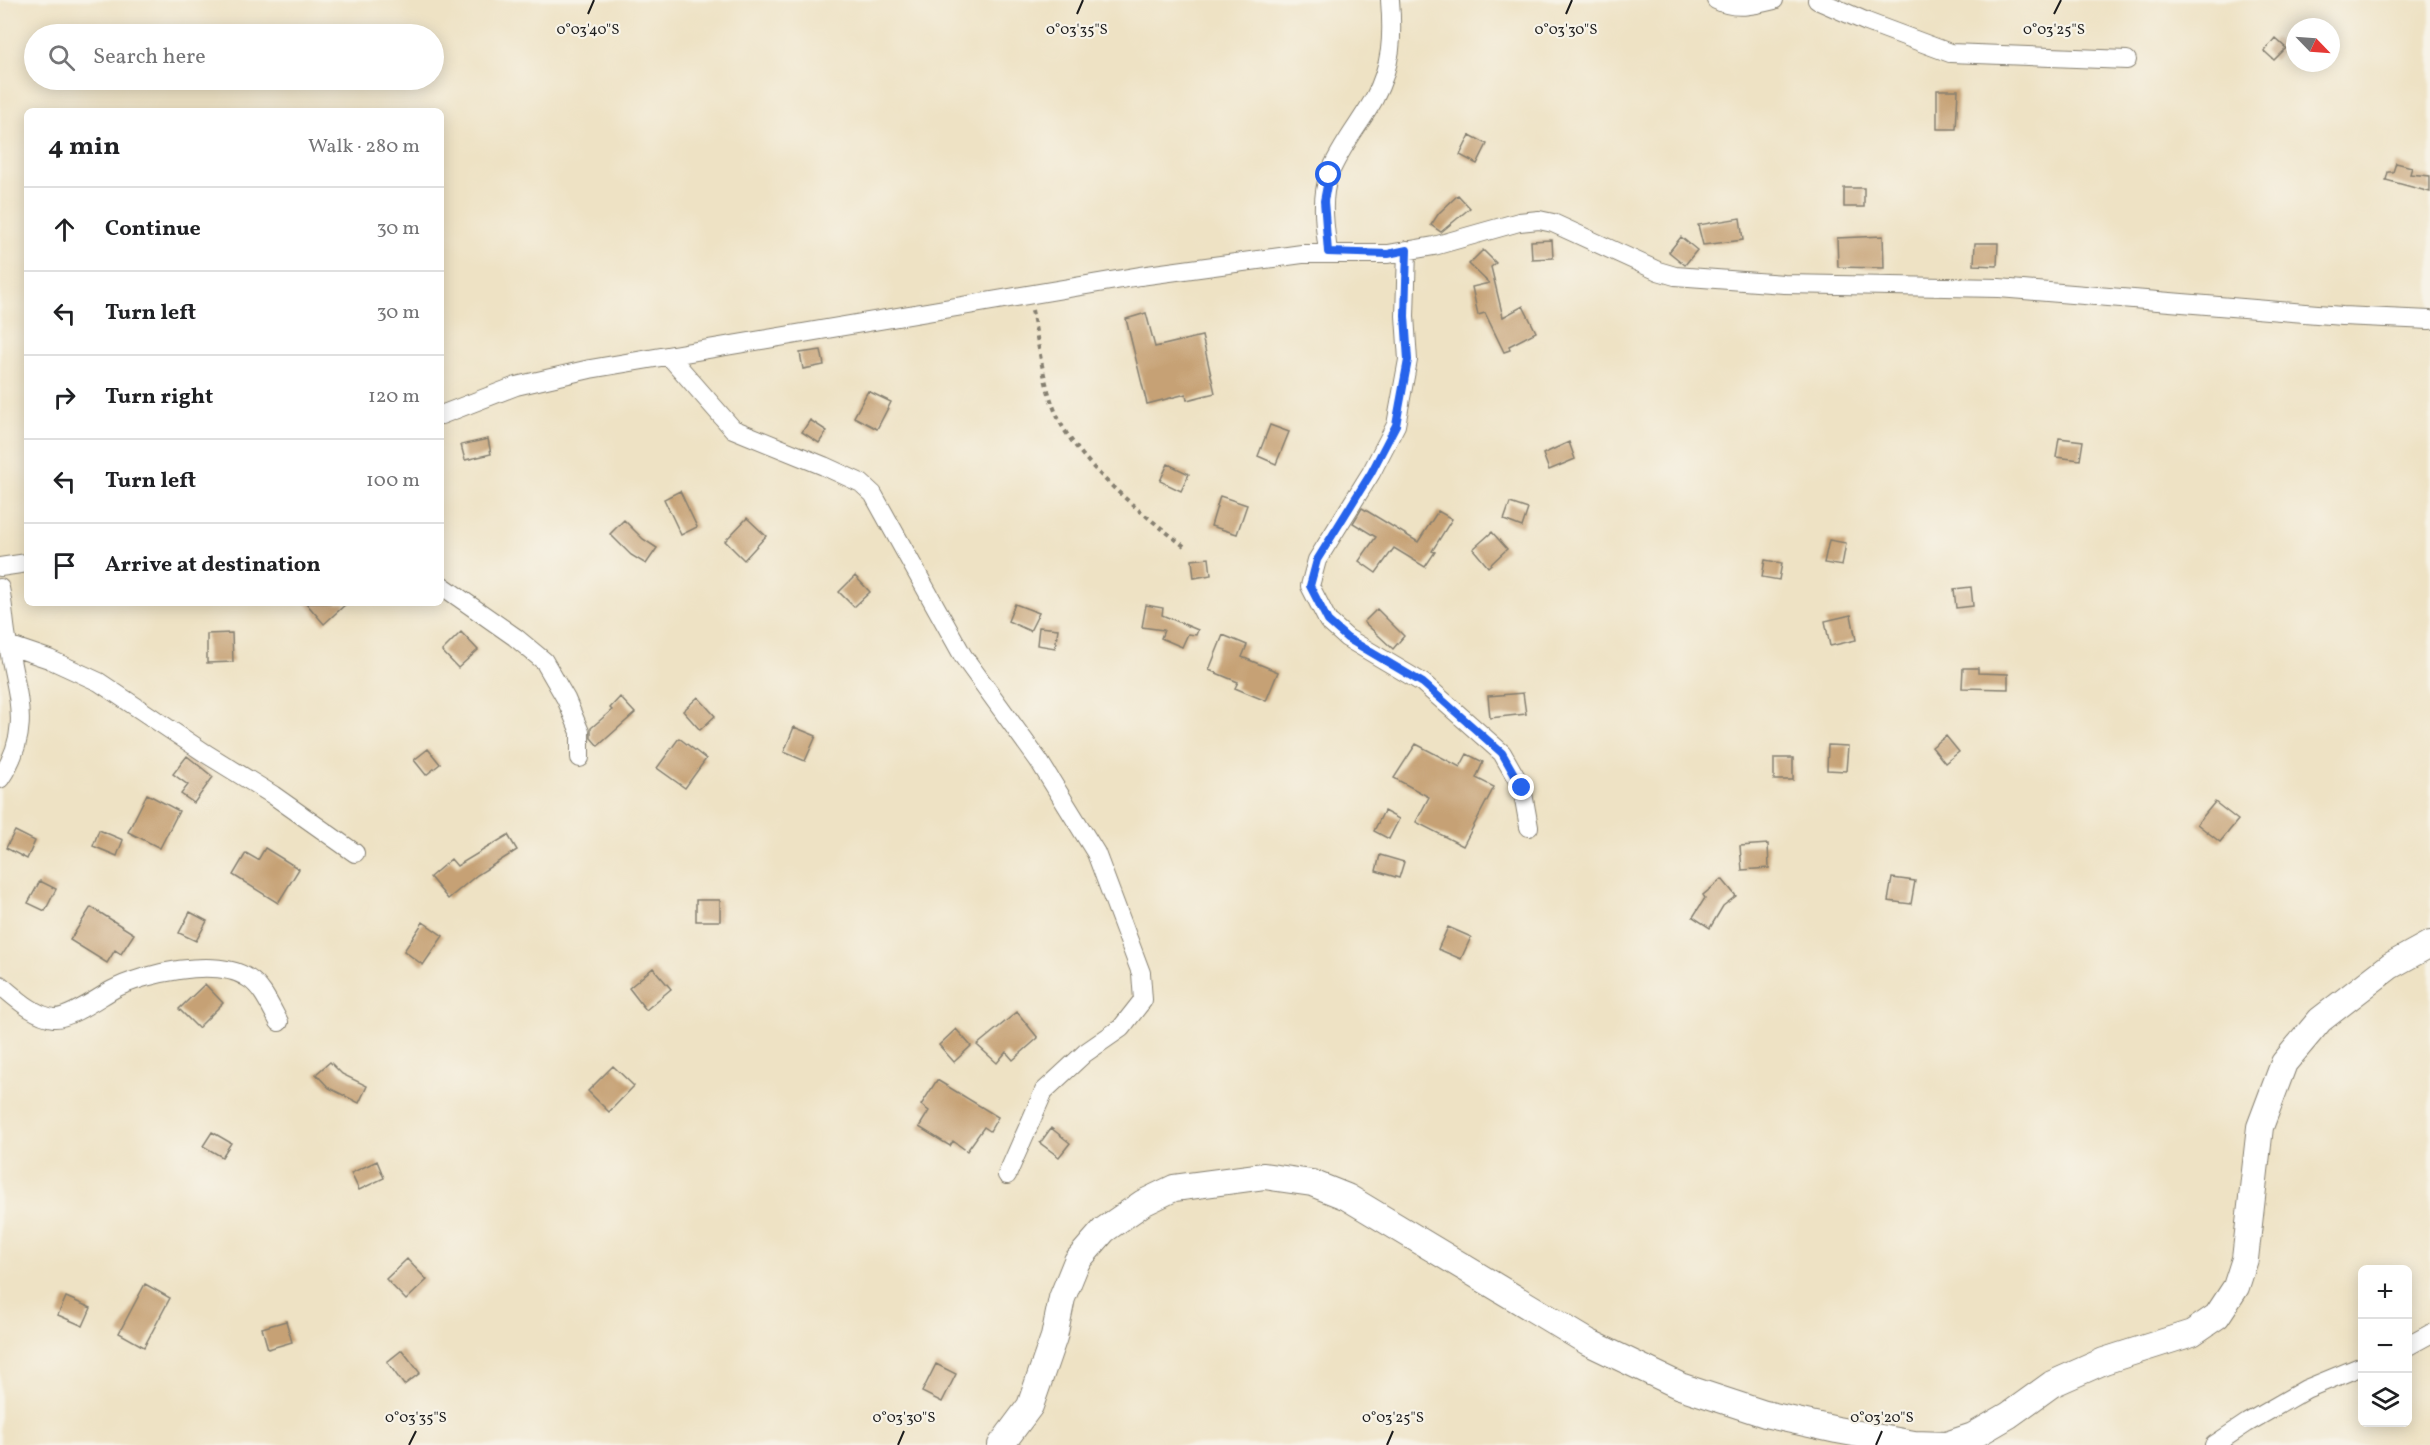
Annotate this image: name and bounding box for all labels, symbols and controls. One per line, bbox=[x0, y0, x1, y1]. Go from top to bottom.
north arrow bbox=[2286, 18, 2340, 72]
text: 0°03'40"S bbox=[556, 20, 620, 41]
text: 0°03'35"S bbox=[1046, 20, 1108, 41]
text: 0°03'30"S bbox=[1534, 20, 1598, 41]
text: 0°03'25"S bbox=[2023, 20, 2085, 41]
search box bbox=[24, 24, 444, 90]
icon: search bbox=[45, 41, 78, 74]
text: Search here bbox=[93, 42, 206, 73]
text: 4 min bbox=[48, 129, 120, 165]
text: Walk · 280 m bbox=[308, 133, 420, 161]
route start bbox=[1315, 161, 1341, 187]
icon: ahead bbox=[48, 213, 81, 246]
text: Continue bbox=[105, 214, 201, 245]
text: 30 m bbox=[376, 215, 420, 243]
icon: left bbox=[48, 297, 81, 330]
text: Turn left bbox=[105, 298, 196, 329]
text: 30 m bbox=[376, 299, 420, 327]
icon: right bbox=[48, 381, 81, 414]
text: Turn right bbox=[105, 382, 213, 413]
text: 120 m bbox=[368, 383, 420, 411]
icon: left bbox=[48, 465, 81, 498]
text: Turn left bbox=[105, 466, 196, 497]
text: 100 m bbox=[366, 467, 420, 495]
icon: arrive bbox=[48, 549, 81, 582]
text: Arrive at destination bbox=[105, 550, 321, 581]
route end bbox=[1508, 774, 1534, 800]
map controls bbox=[2358, 1265, 2412, 1427]
button: + bbox=[2358, 1265, 2412, 1319]
button: − bbox=[2358, 1319, 2412, 1373]
button: layers bbox=[2358, 1373, 2412, 1427]
text: 0°03'35"S bbox=[385, 1408, 447, 1429]
text: 0°03'30"S bbox=[872, 1408, 936, 1429]
text: 0°03'25"S bbox=[1362, 1408, 1424, 1429]
text: 0°03'20"S bbox=[1850, 1408, 1914, 1429]

